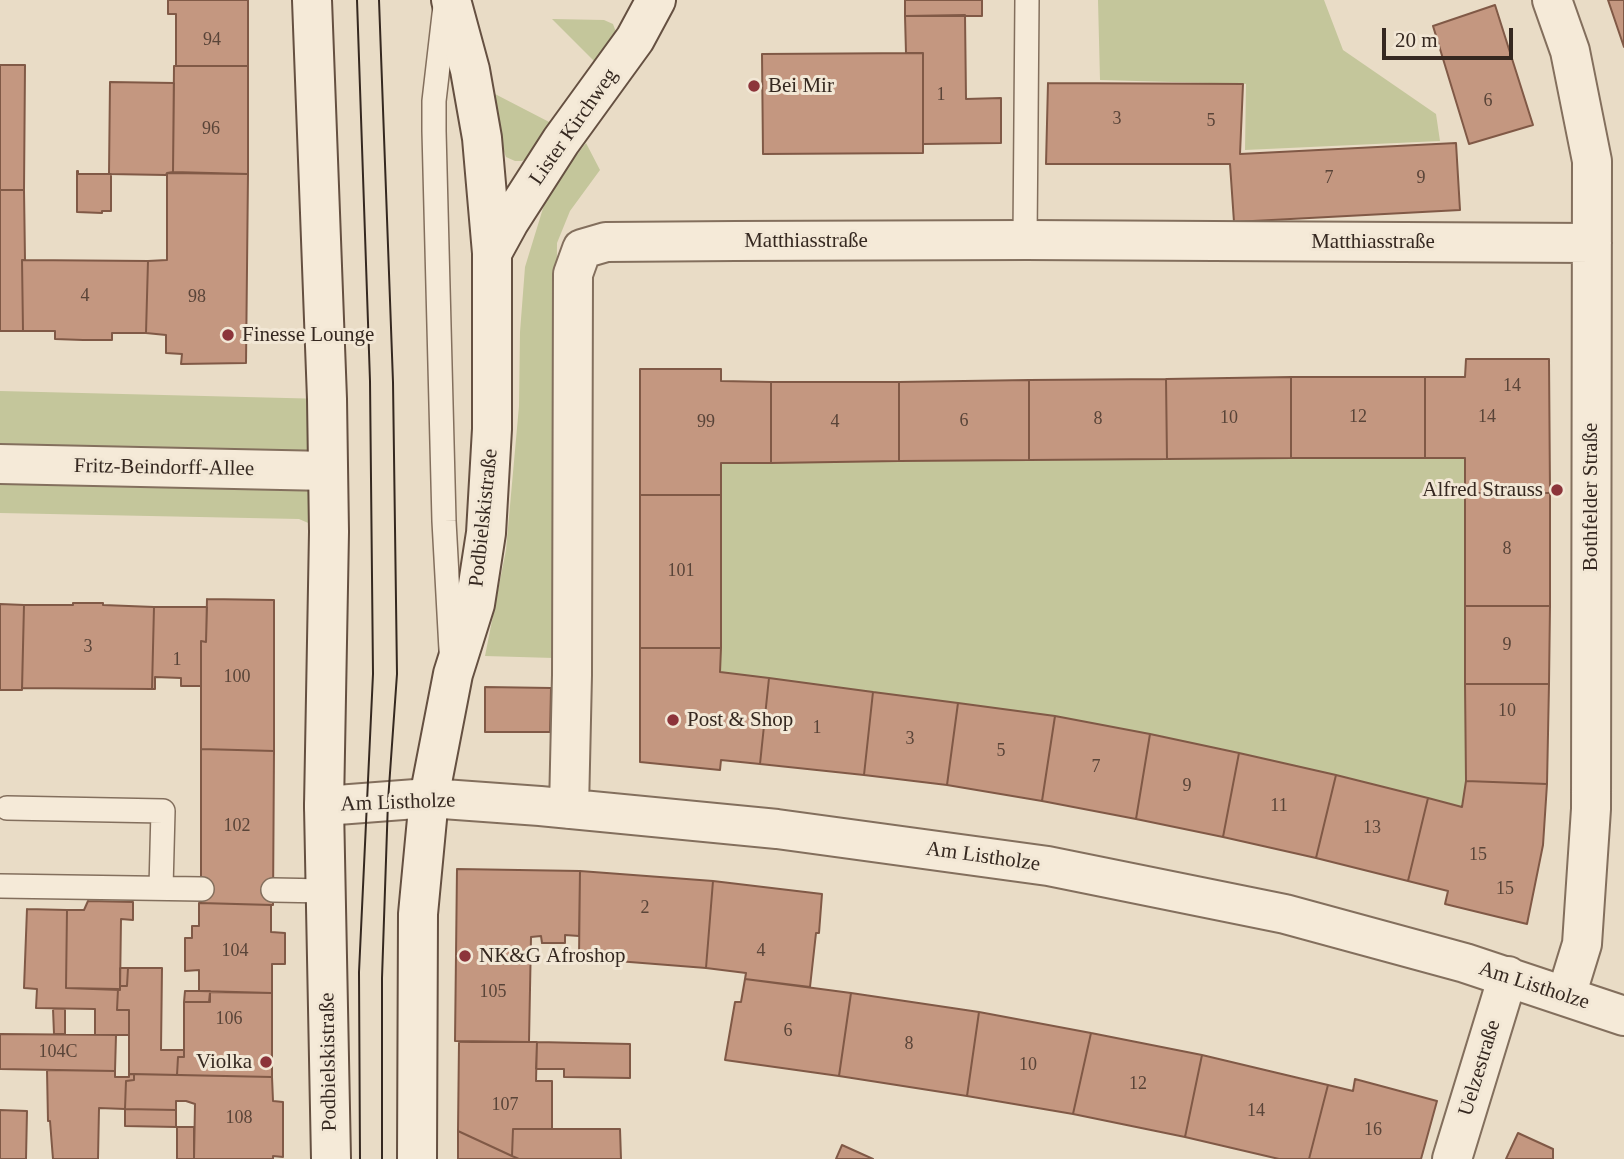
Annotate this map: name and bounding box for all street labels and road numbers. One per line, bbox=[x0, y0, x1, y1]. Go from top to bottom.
street label: Lister Kirchweg bbox=[524, 64, 624, 190]
street label: Matthiasstraße bbox=[744, 228, 868, 254]
street label: Matthiasstraße bbox=[1311, 229, 1435, 255]
street label: Bothfelder Straße bbox=[1578, 423, 1604, 571]
street label: Podbielskistraße bbox=[464, 448, 504, 588]
street label: Fritz-Beindorff-Allee bbox=[74, 454, 254, 482]
street label: Am Listholze bbox=[340, 788, 456, 818]
street label: Am Listholze bbox=[924, 837, 1042, 877]
street label: Am Listholze bbox=[1475, 956, 1593, 1016]
street label: Podbielskistraße bbox=[315, 992, 343, 1132]
street label: Uelzestraße bbox=[1453, 1017, 1507, 1119]

